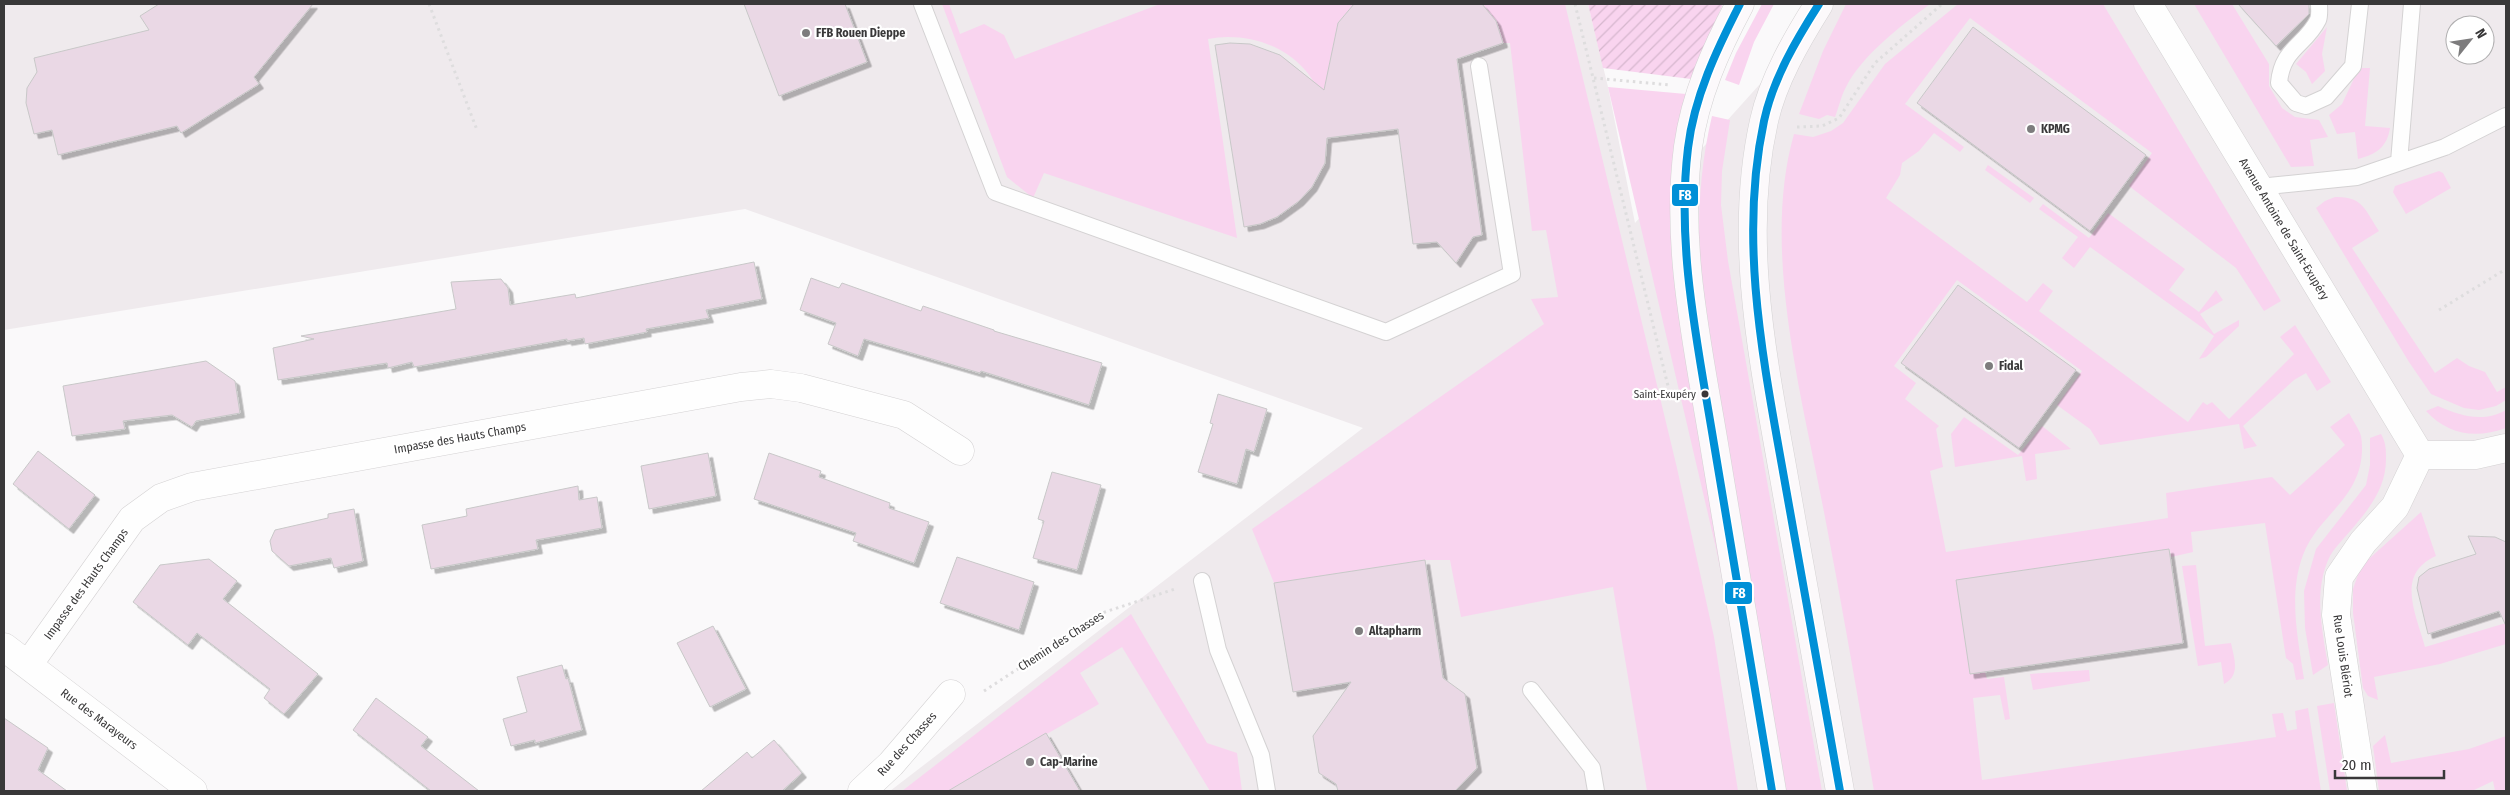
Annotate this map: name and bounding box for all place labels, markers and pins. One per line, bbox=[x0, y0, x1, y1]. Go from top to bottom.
place label: FFB Rouen Dieppe bbox=[816, 26, 905, 40]
marker: FFB Rouen Dieppe bbox=[800, 27, 812, 39]
place label: KPMG bbox=[2041, 122, 2070, 136]
marker: KPMG bbox=[2025, 123, 2037, 135]
place label: Fidal bbox=[1999, 359, 2024, 373]
marker: Fidal bbox=[1983, 360, 1995, 372]
place label: Saint-Exupéry bbox=[1634, 388, 1696, 401]
marker: Saint-Exupéry bbox=[1700, 389, 1710, 399]
place label: Altapharm bbox=[1368, 624, 1421, 638]
marker: Altapharm bbox=[1353, 625, 1365, 637]
place label: Cap-Marine bbox=[1040, 755, 1098, 769]
marker: Cap-Marine bbox=[1024, 756, 1036, 768]

